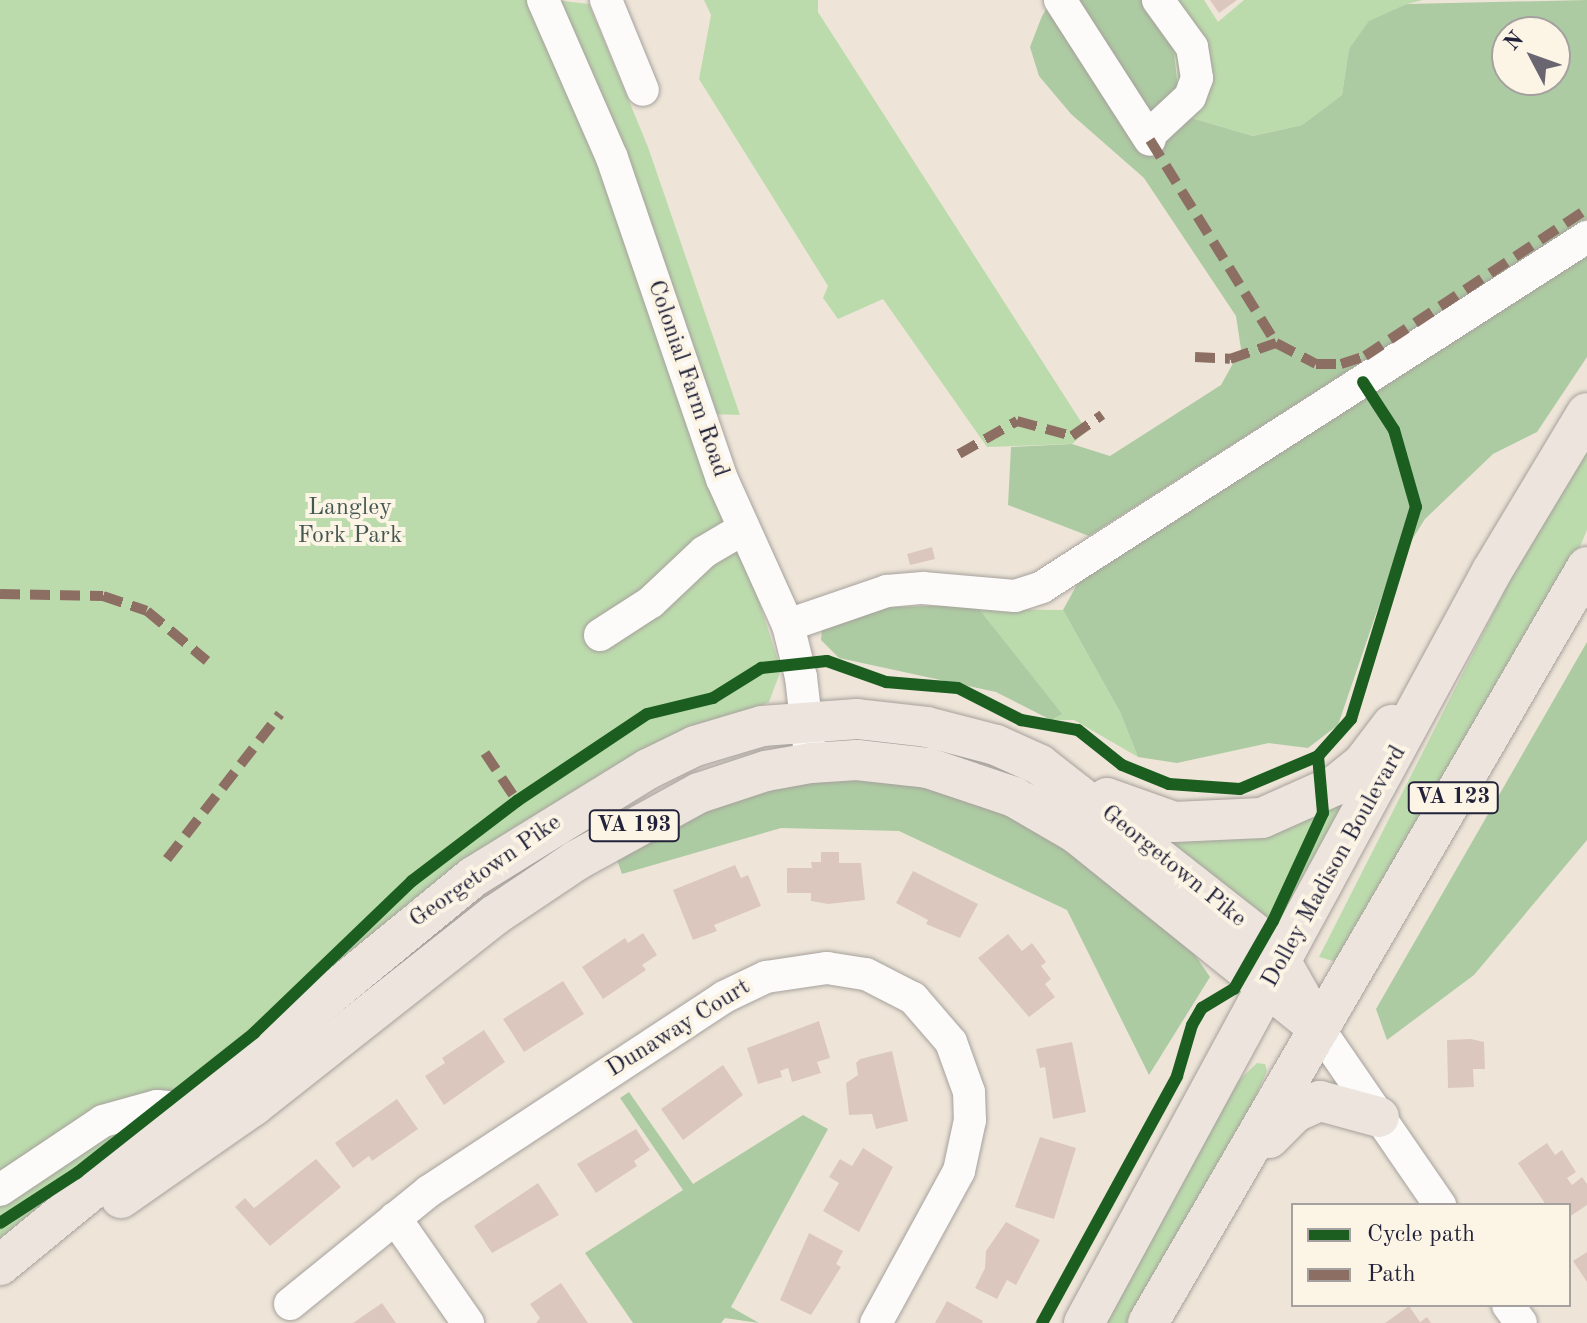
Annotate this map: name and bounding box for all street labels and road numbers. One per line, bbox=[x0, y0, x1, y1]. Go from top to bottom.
street label: Colonial Farm Road bbox=[640, 277, 734, 481]
street label: Dolley Madison Boulevard bbox=[1256, 741, 1414, 993]
road number: VA 123 bbox=[1407, 780, 1499, 816]
street label: Georgetown Pike bbox=[1095, 800, 1251, 934]
road number: VA 193 bbox=[588, 808, 680, 844]
street label: Georgetown Pike bbox=[405, 809, 567, 935]
street label: Dunaway Court bbox=[602, 973, 756, 1085]

